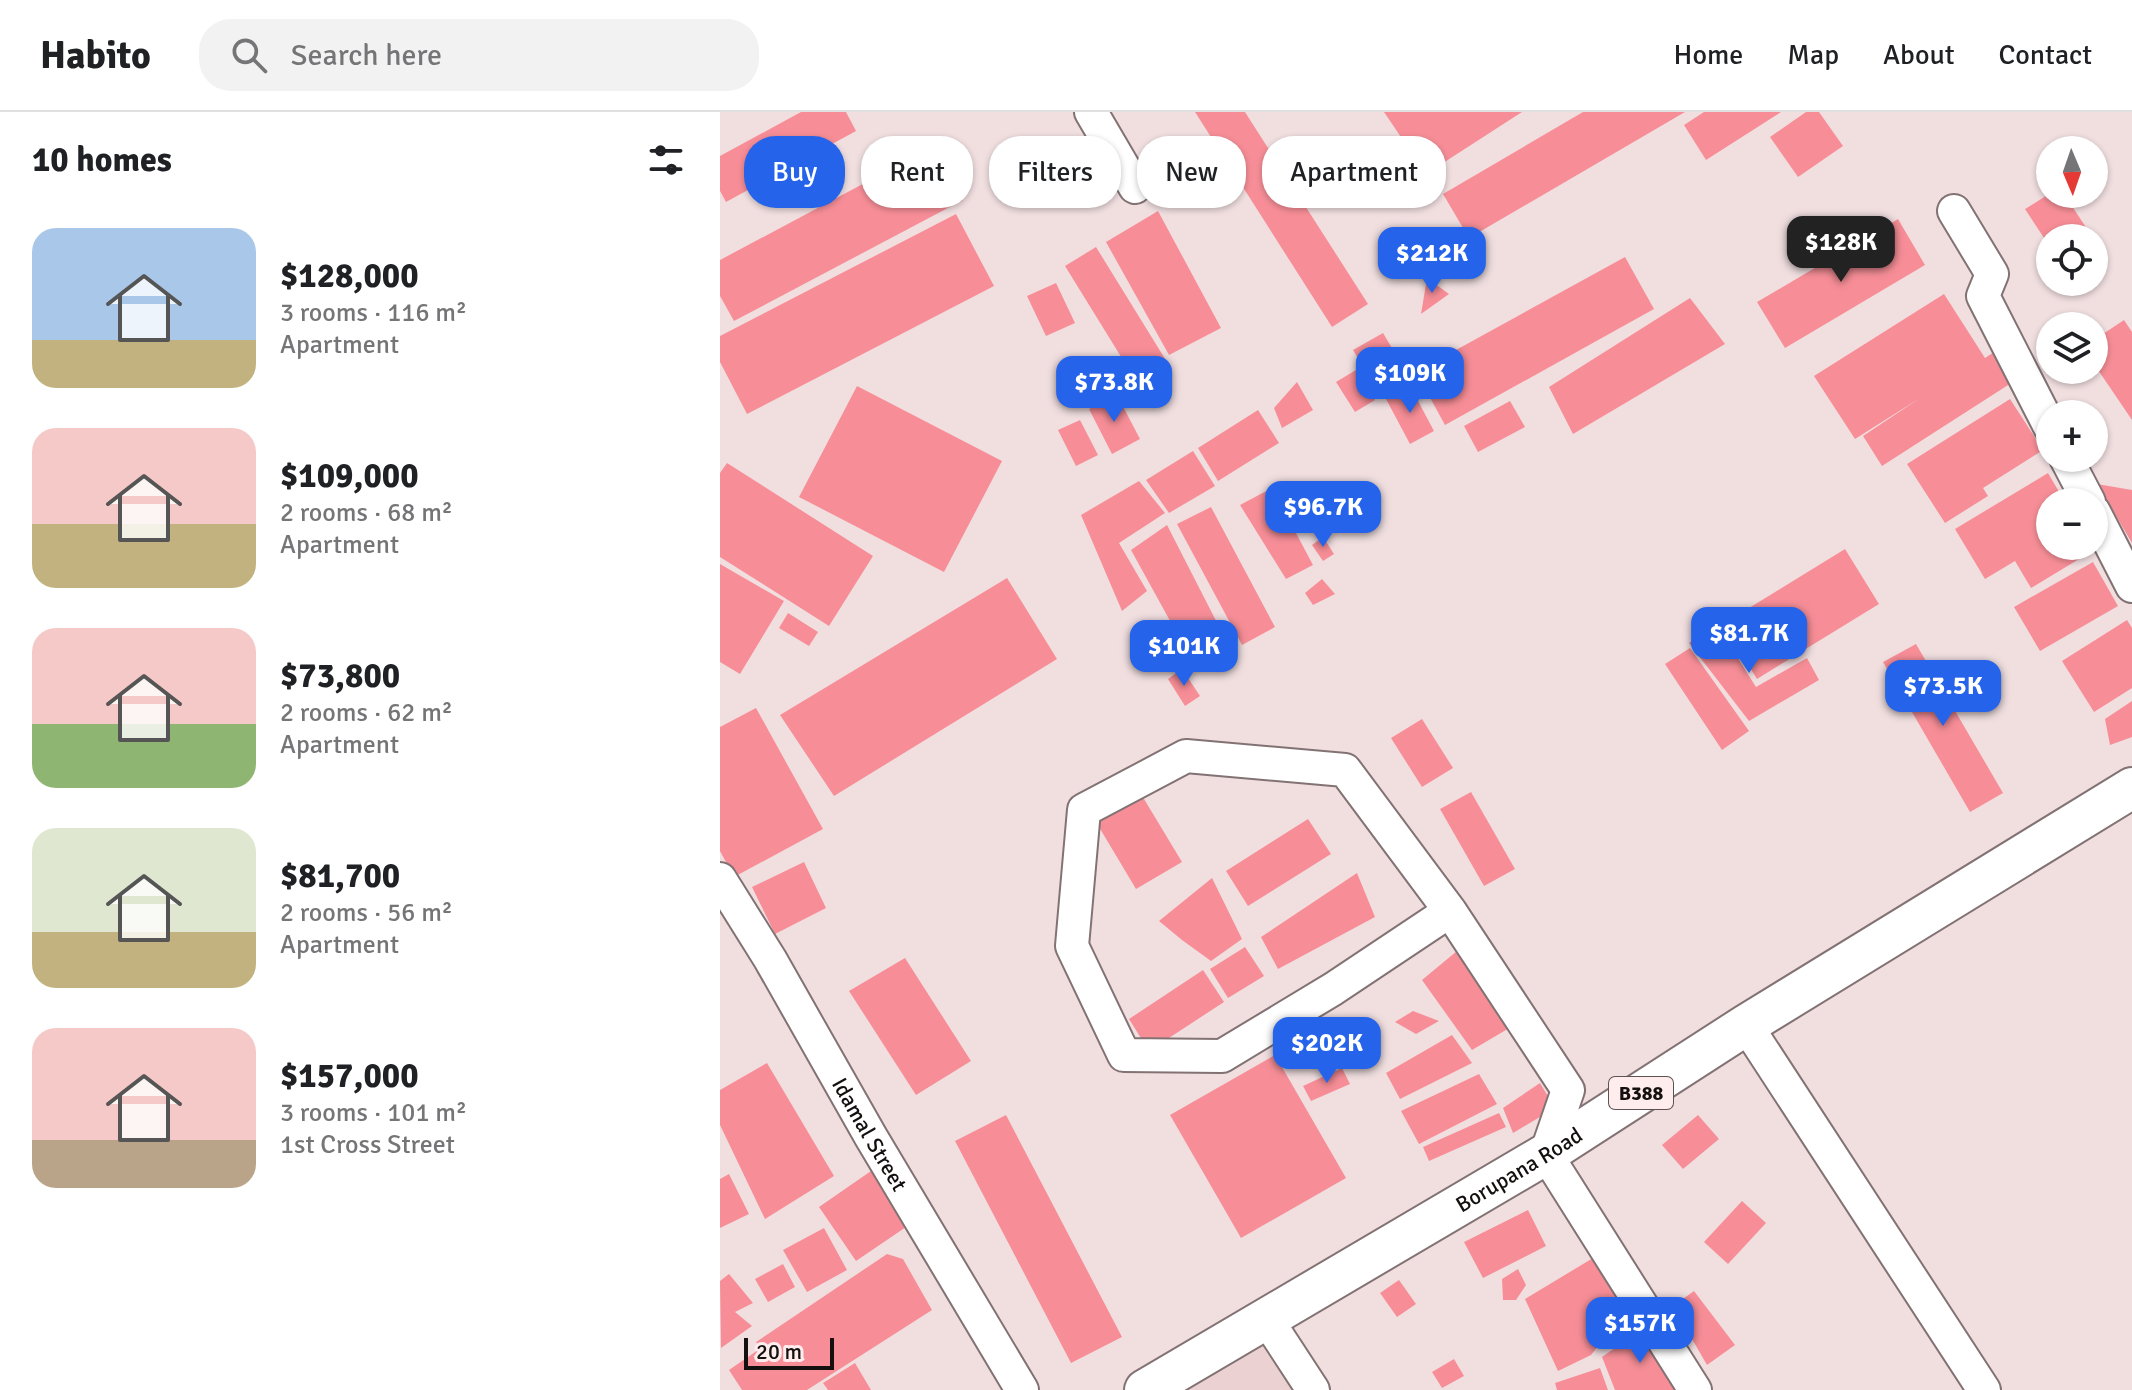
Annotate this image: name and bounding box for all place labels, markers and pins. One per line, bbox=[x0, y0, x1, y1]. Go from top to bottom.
pin: $128K bbox=[1785, 216, 1897, 284]
pin: $212K bbox=[1376, 227, 1488, 295]
pin: $109K bbox=[1354, 347, 1466, 415]
pin: $73.8K bbox=[1049, 356, 1179, 424]
pin: $96.7K bbox=[1258, 481, 1388, 549]
pin: $81.7K bbox=[1684, 607, 1814, 675]
pin: $101K bbox=[1128, 620, 1240, 688]
pin: $73.5K bbox=[1878, 660, 2008, 728]
pin: $202K bbox=[1271, 1017, 1383, 1085]
pin: $157K bbox=[1584, 1297, 1696, 1365]

